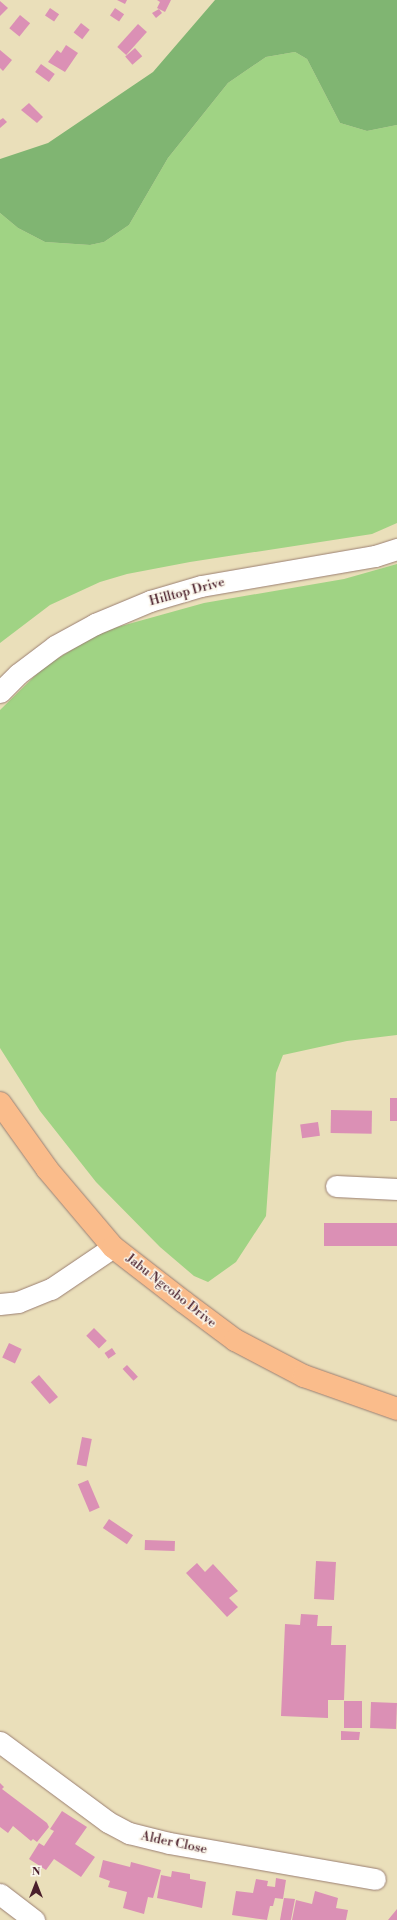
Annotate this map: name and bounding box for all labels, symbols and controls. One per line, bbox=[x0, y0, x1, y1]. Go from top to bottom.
street label: Hilltop Drive bbox=[148, 574, 226, 610]
street label: Jabu Ngcobo Drive bbox=[123, 1251, 219, 1331]
street label: Alder Close bbox=[139, 1828, 209, 1858]
north arrow bbox=[16, 1864, 56, 1904]
text: N bbox=[32, 1865, 40, 1879]

